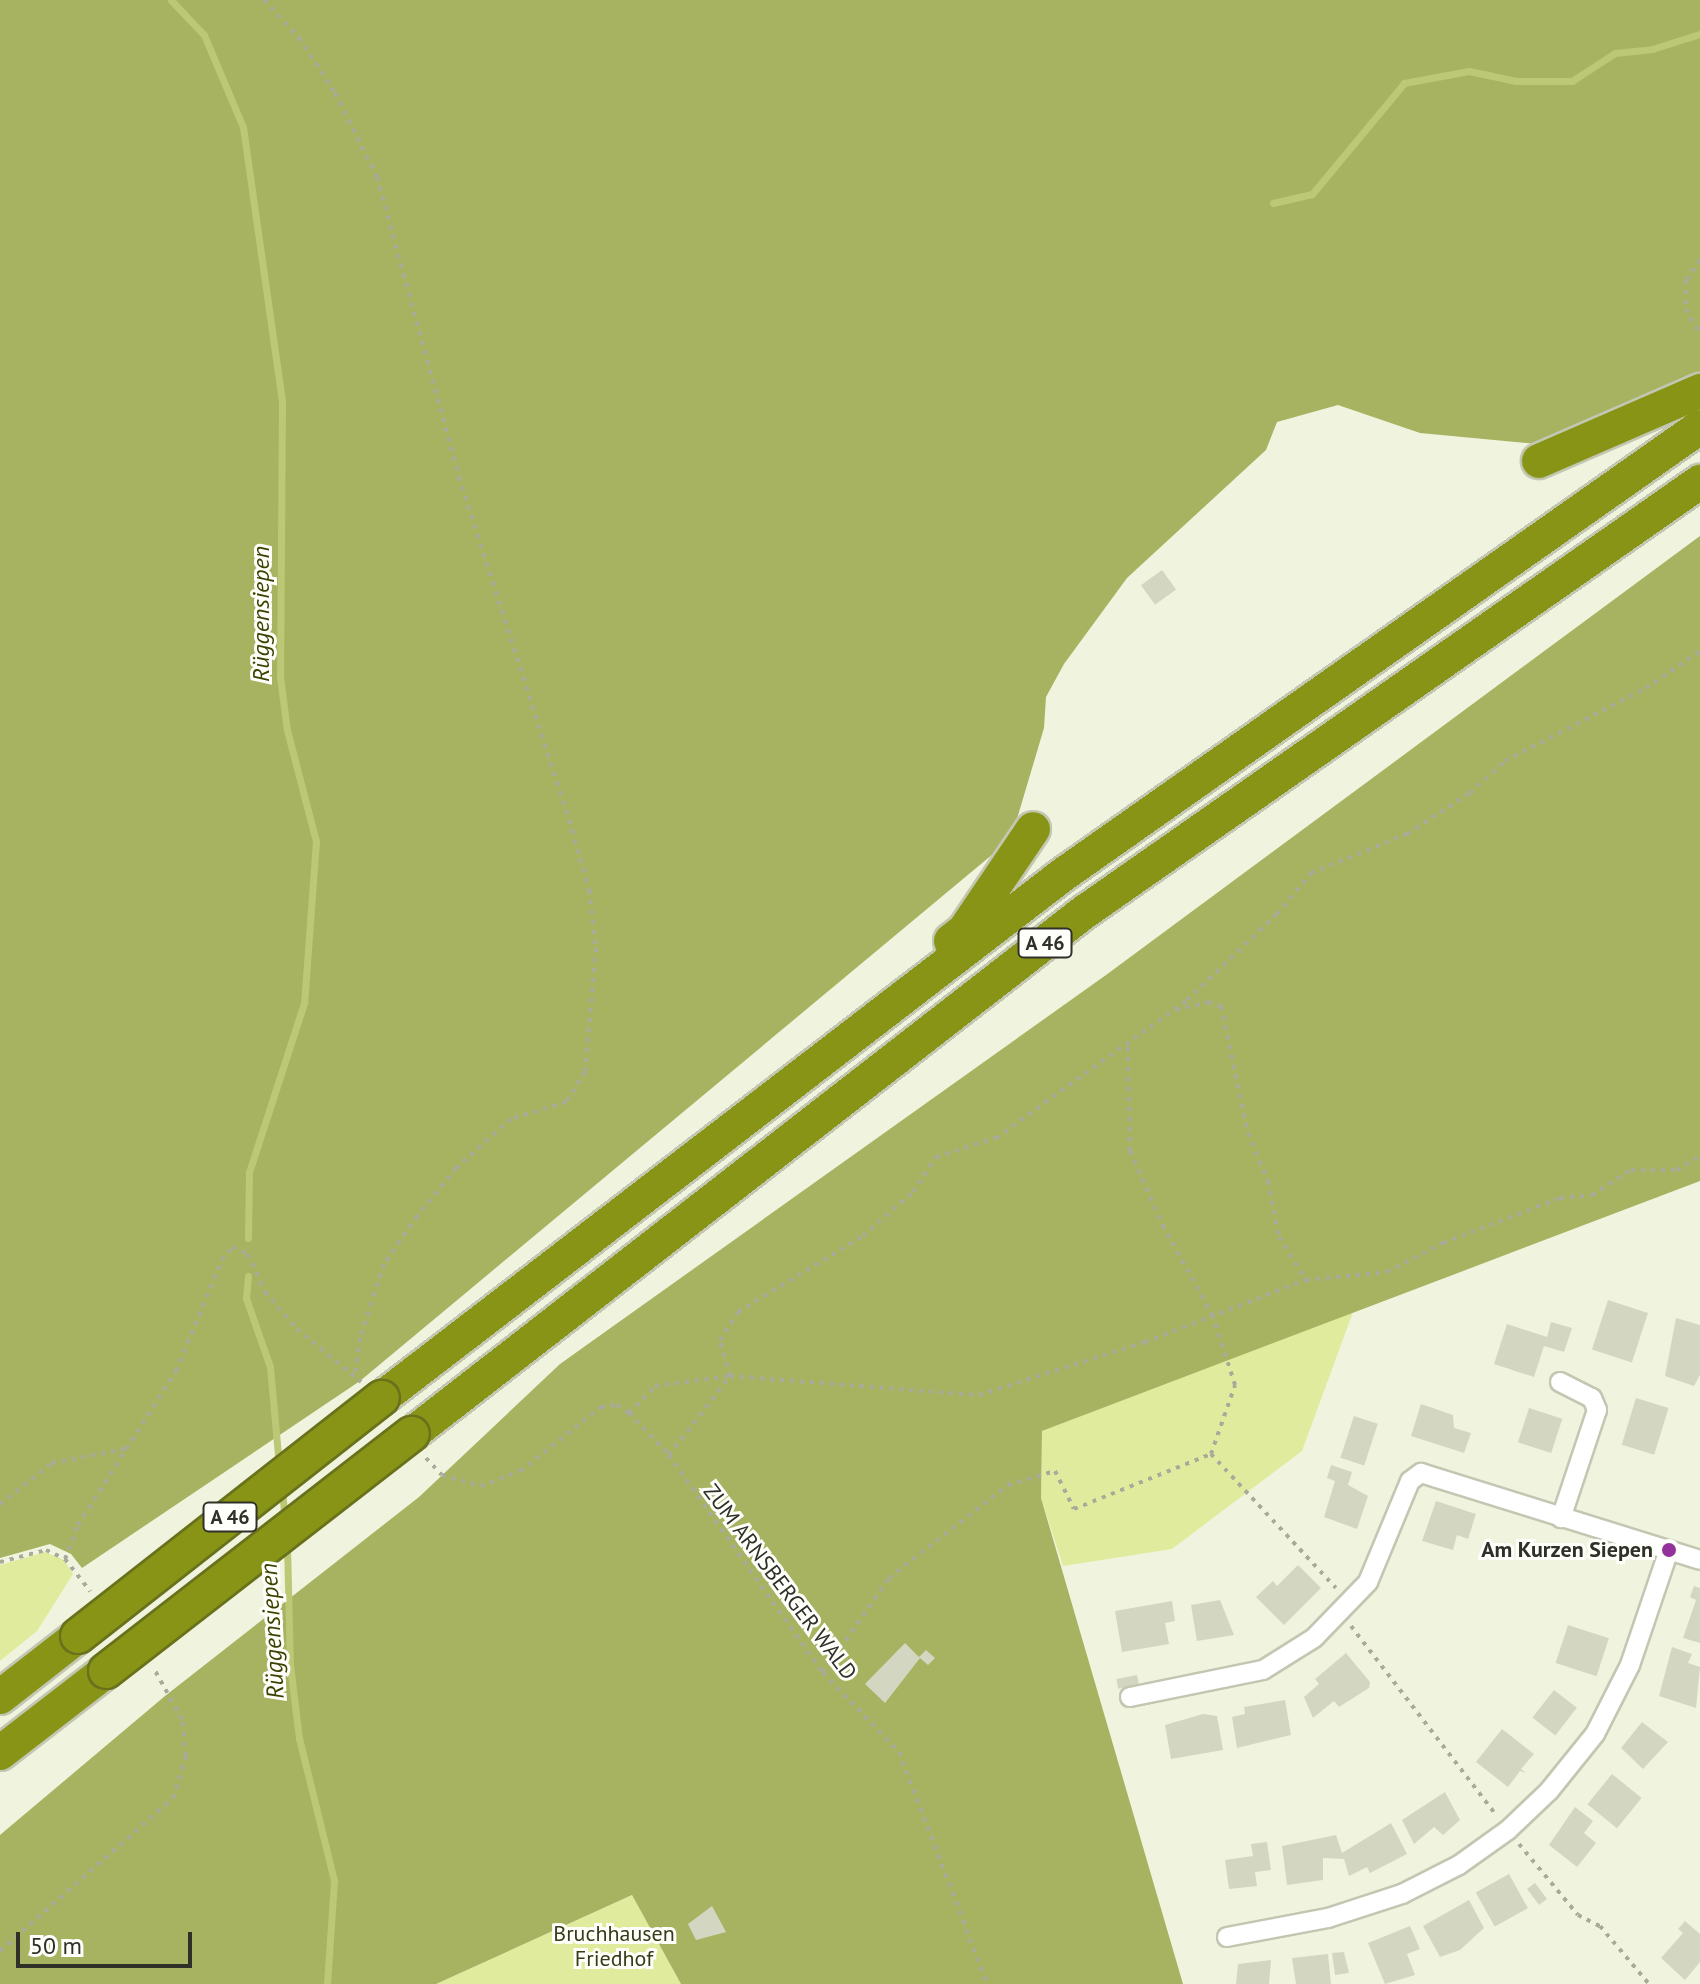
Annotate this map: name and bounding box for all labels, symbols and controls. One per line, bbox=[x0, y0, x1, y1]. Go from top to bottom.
water label: Rüggensiepen bbox=[247, 546, 275, 682]
road number: A 46 bbox=[1017, 927, 1073, 959]
street label: ZUM ARNSBERGER WALD bbox=[697, 1479, 863, 1685]
road number: A 46 bbox=[202, 1501, 258, 1533]
place label: Am Kurzen Siepen bbox=[1481, 1537, 1653, 1563]
marker: Am Kurzen Siepen bbox=[1660, 1541, 1678, 1559]
water label: Rüggensiepen bbox=[254, 1562, 290, 1700]
scale bar bbox=[20, 1916, 196, 1966]
park label: Bruchhausen Friedhof bbox=[553, 1920, 675, 1972]
text: 50 m bbox=[30, 1930, 82, 1961]

